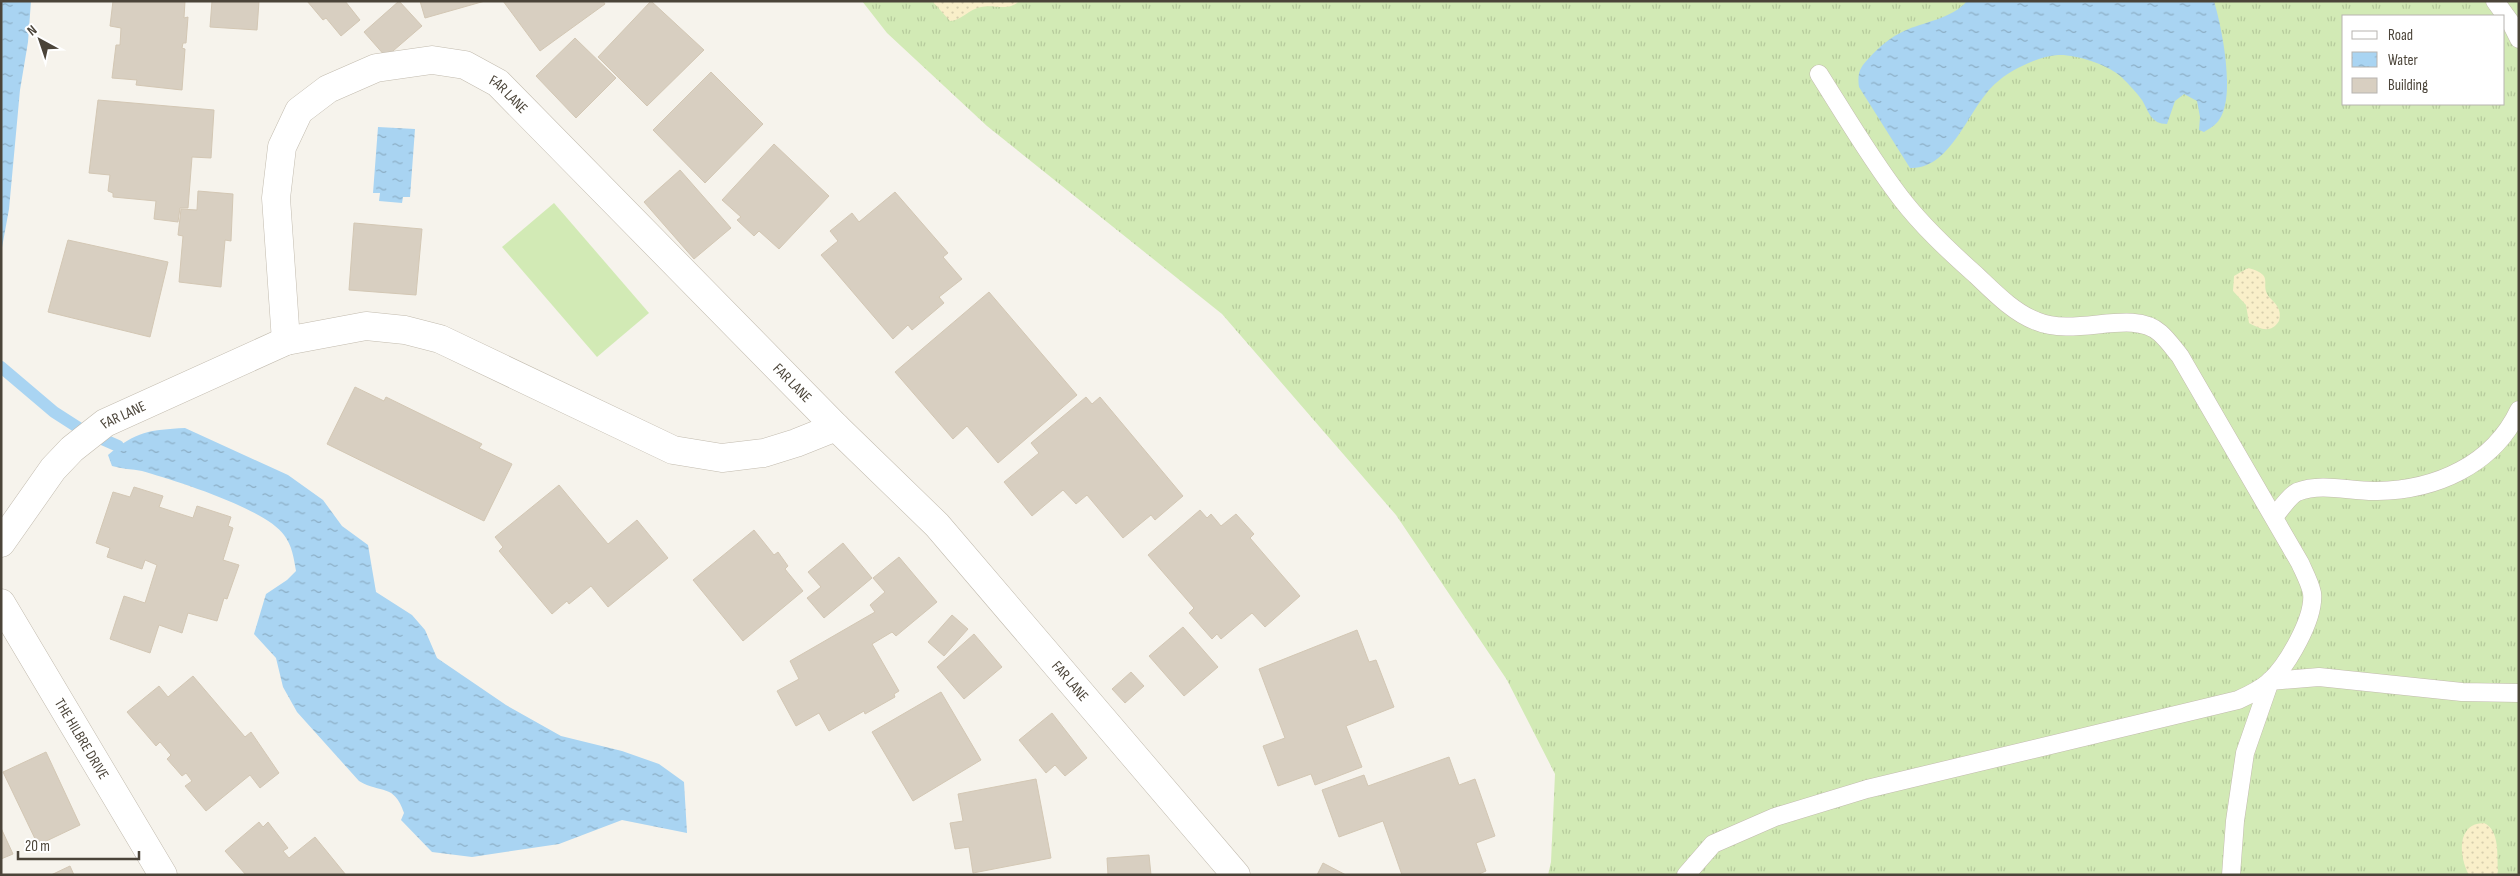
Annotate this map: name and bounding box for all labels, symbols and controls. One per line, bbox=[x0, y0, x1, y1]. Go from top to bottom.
north arrow bbox=[15, 15, 65, 65]
legend bbox=[2342, 15, 2505, 105]
text: N bbox=[24, 22, 40, 39]
text: Road bbox=[2388, 26, 2413, 45]
text: Water bbox=[2388, 51, 2419, 70]
street label: FAR LANE bbox=[486, 71, 532, 118]
text: Building bbox=[2388, 76, 2428, 95]
street label: FAR LANE bbox=[769, 360, 815, 407]
street label: FAR LANE bbox=[97, 397, 149, 433]
street label: FAR LANE bbox=[1047, 657, 1092, 705]
street label: THE HILBRE DRIVE bbox=[50, 695, 113, 783]
scale bar bbox=[18, 828, 139, 860]
text: 20 m bbox=[25, 837, 50, 856]

